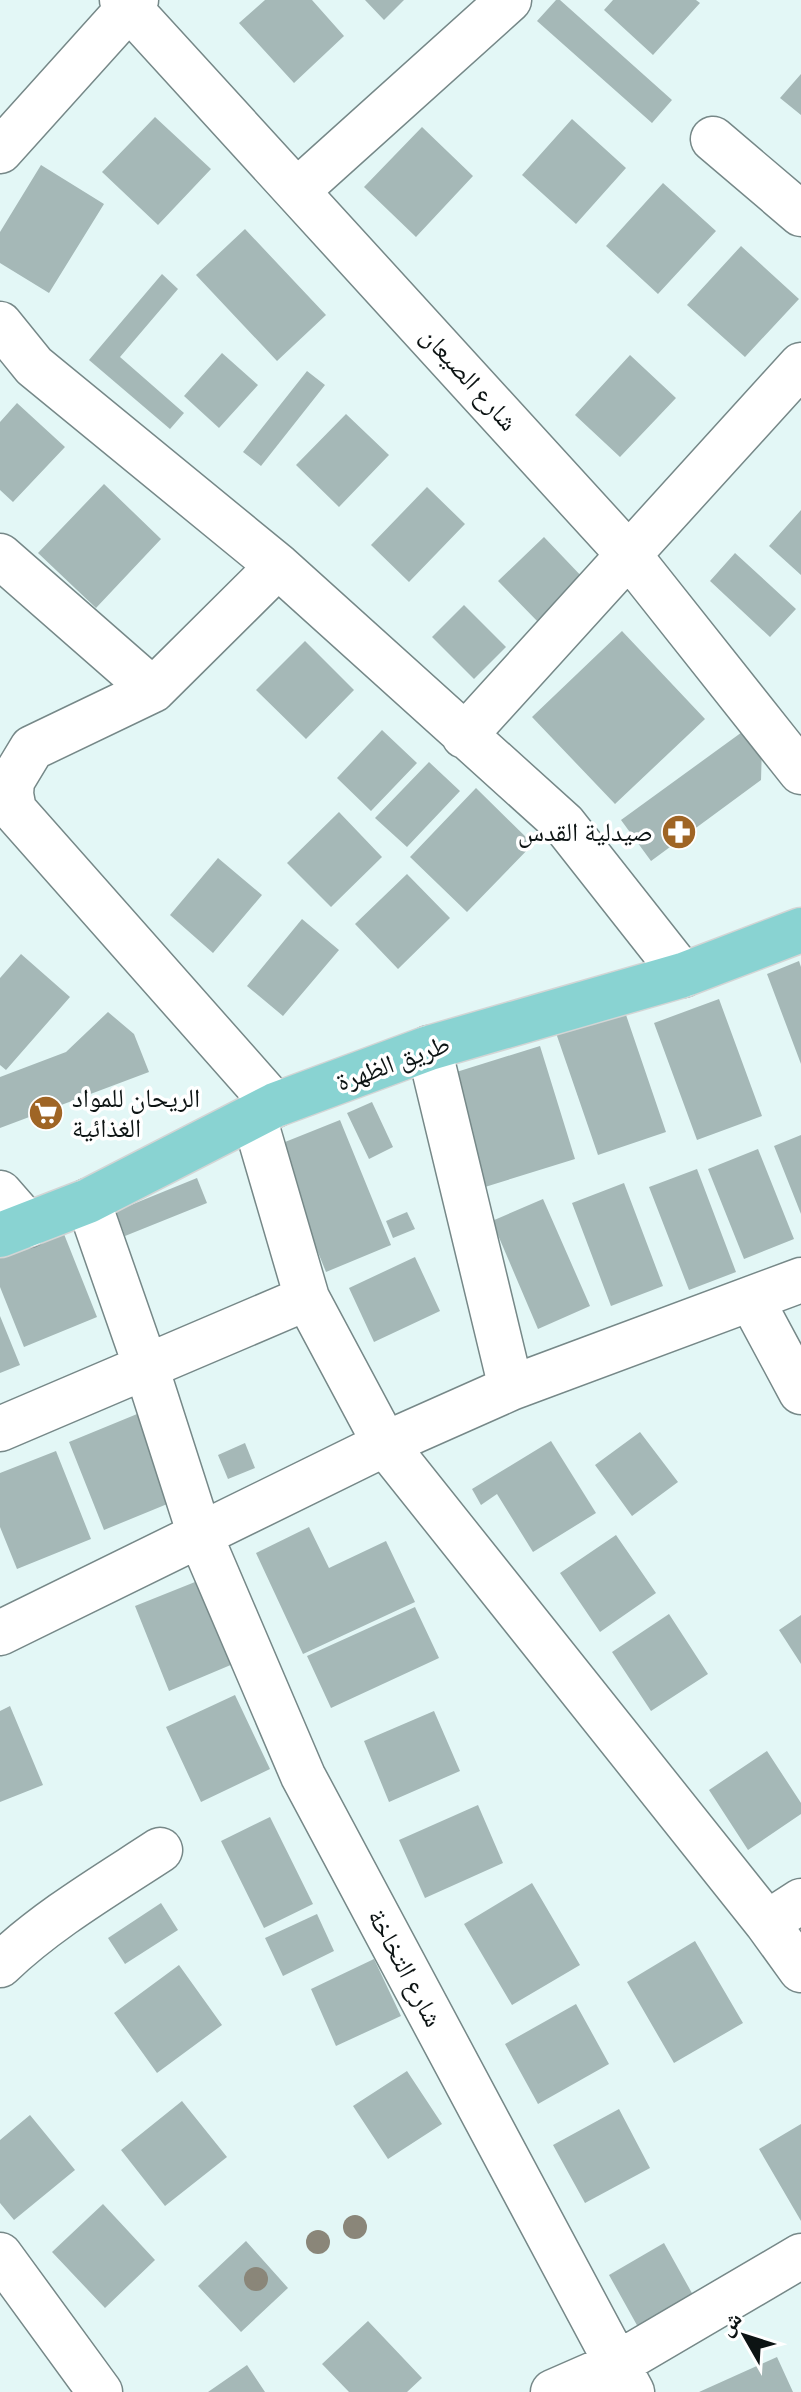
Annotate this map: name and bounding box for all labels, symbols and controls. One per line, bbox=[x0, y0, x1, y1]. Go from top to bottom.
street label: شارع الصيعان bbox=[414, 321, 524, 437]
pharmacy icon: صيدلية القدس bbox=[660, 813, 698, 851]
place label: صيدلية القدس bbox=[518, 817, 653, 848]
street label: طريق الظهرة bbox=[332, 1028, 454, 1098]
place label: الريحان للمواد الغذائية bbox=[72, 1083, 200, 1144]
supermarket icon: الريحان للمواد الغذائية bbox=[27, 1094, 65, 1132]
street label: شارع التخاخة bbox=[361, 1904, 449, 2032]
north arrow bbox=[705, 2296, 785, 2376]
text: ش bbox=[713, 2307, 748, 2341]

